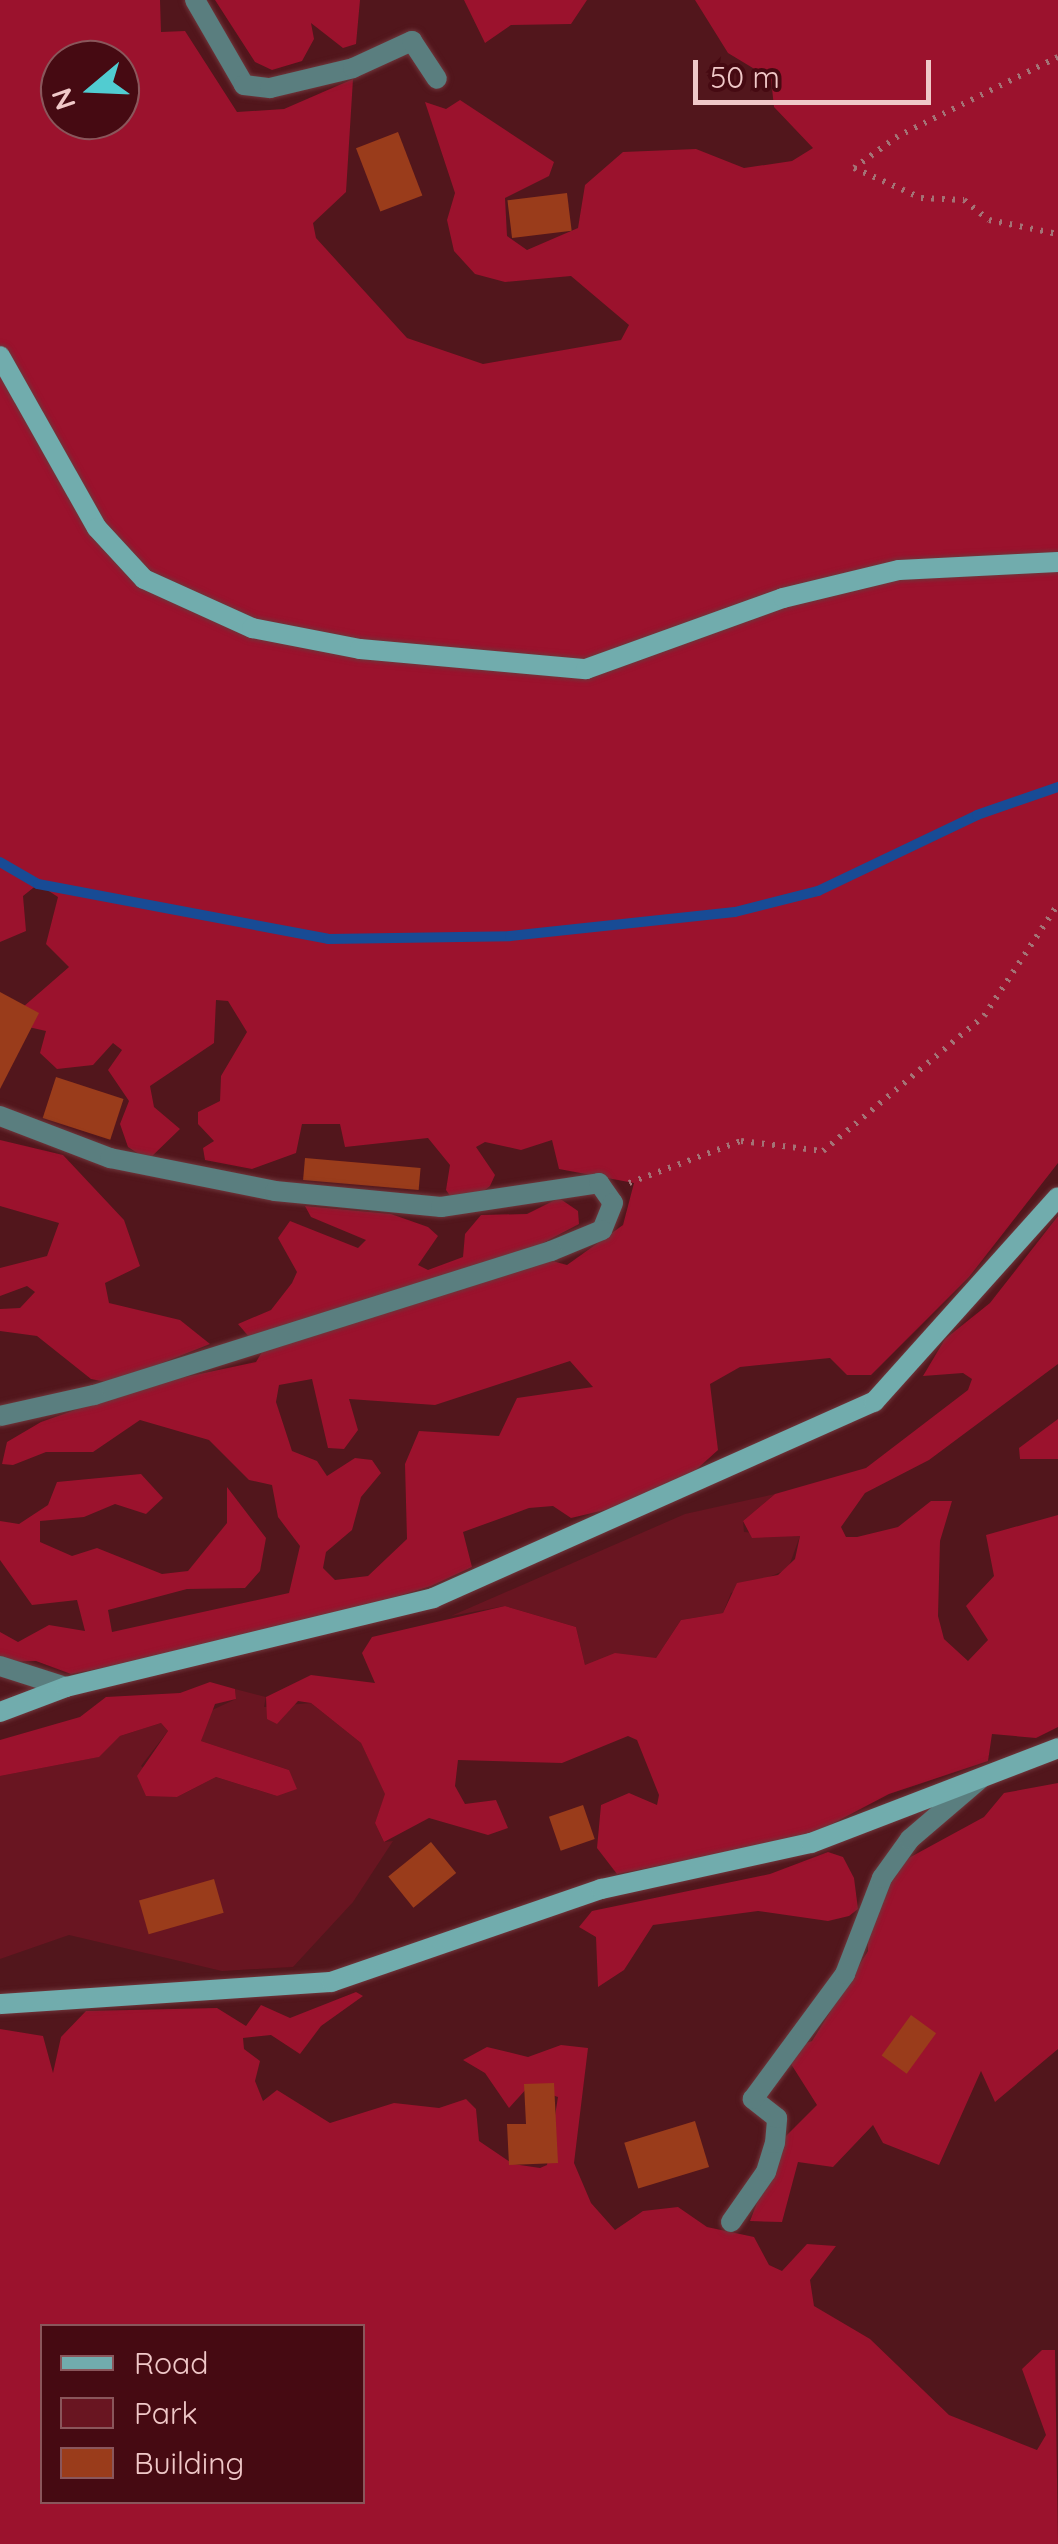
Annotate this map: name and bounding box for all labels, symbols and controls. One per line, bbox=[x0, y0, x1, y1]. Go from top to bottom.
north arrow bbox=[40, 40, 140, 140]
scale bar bbox=[698, 40, 936, 102]
text: 50 m bbox=[710, 58, 780, 96]
text: N bbox=[43, 84, 83, 115]
legend bbox=[40, 2324, 365, 2504]
text: Road bbox=[134, 2344, 208, 2382]
text: Park bbox=[134, 2394, 198, 2432]
text: Building bbox=[134, 2444, 244, 2482]

